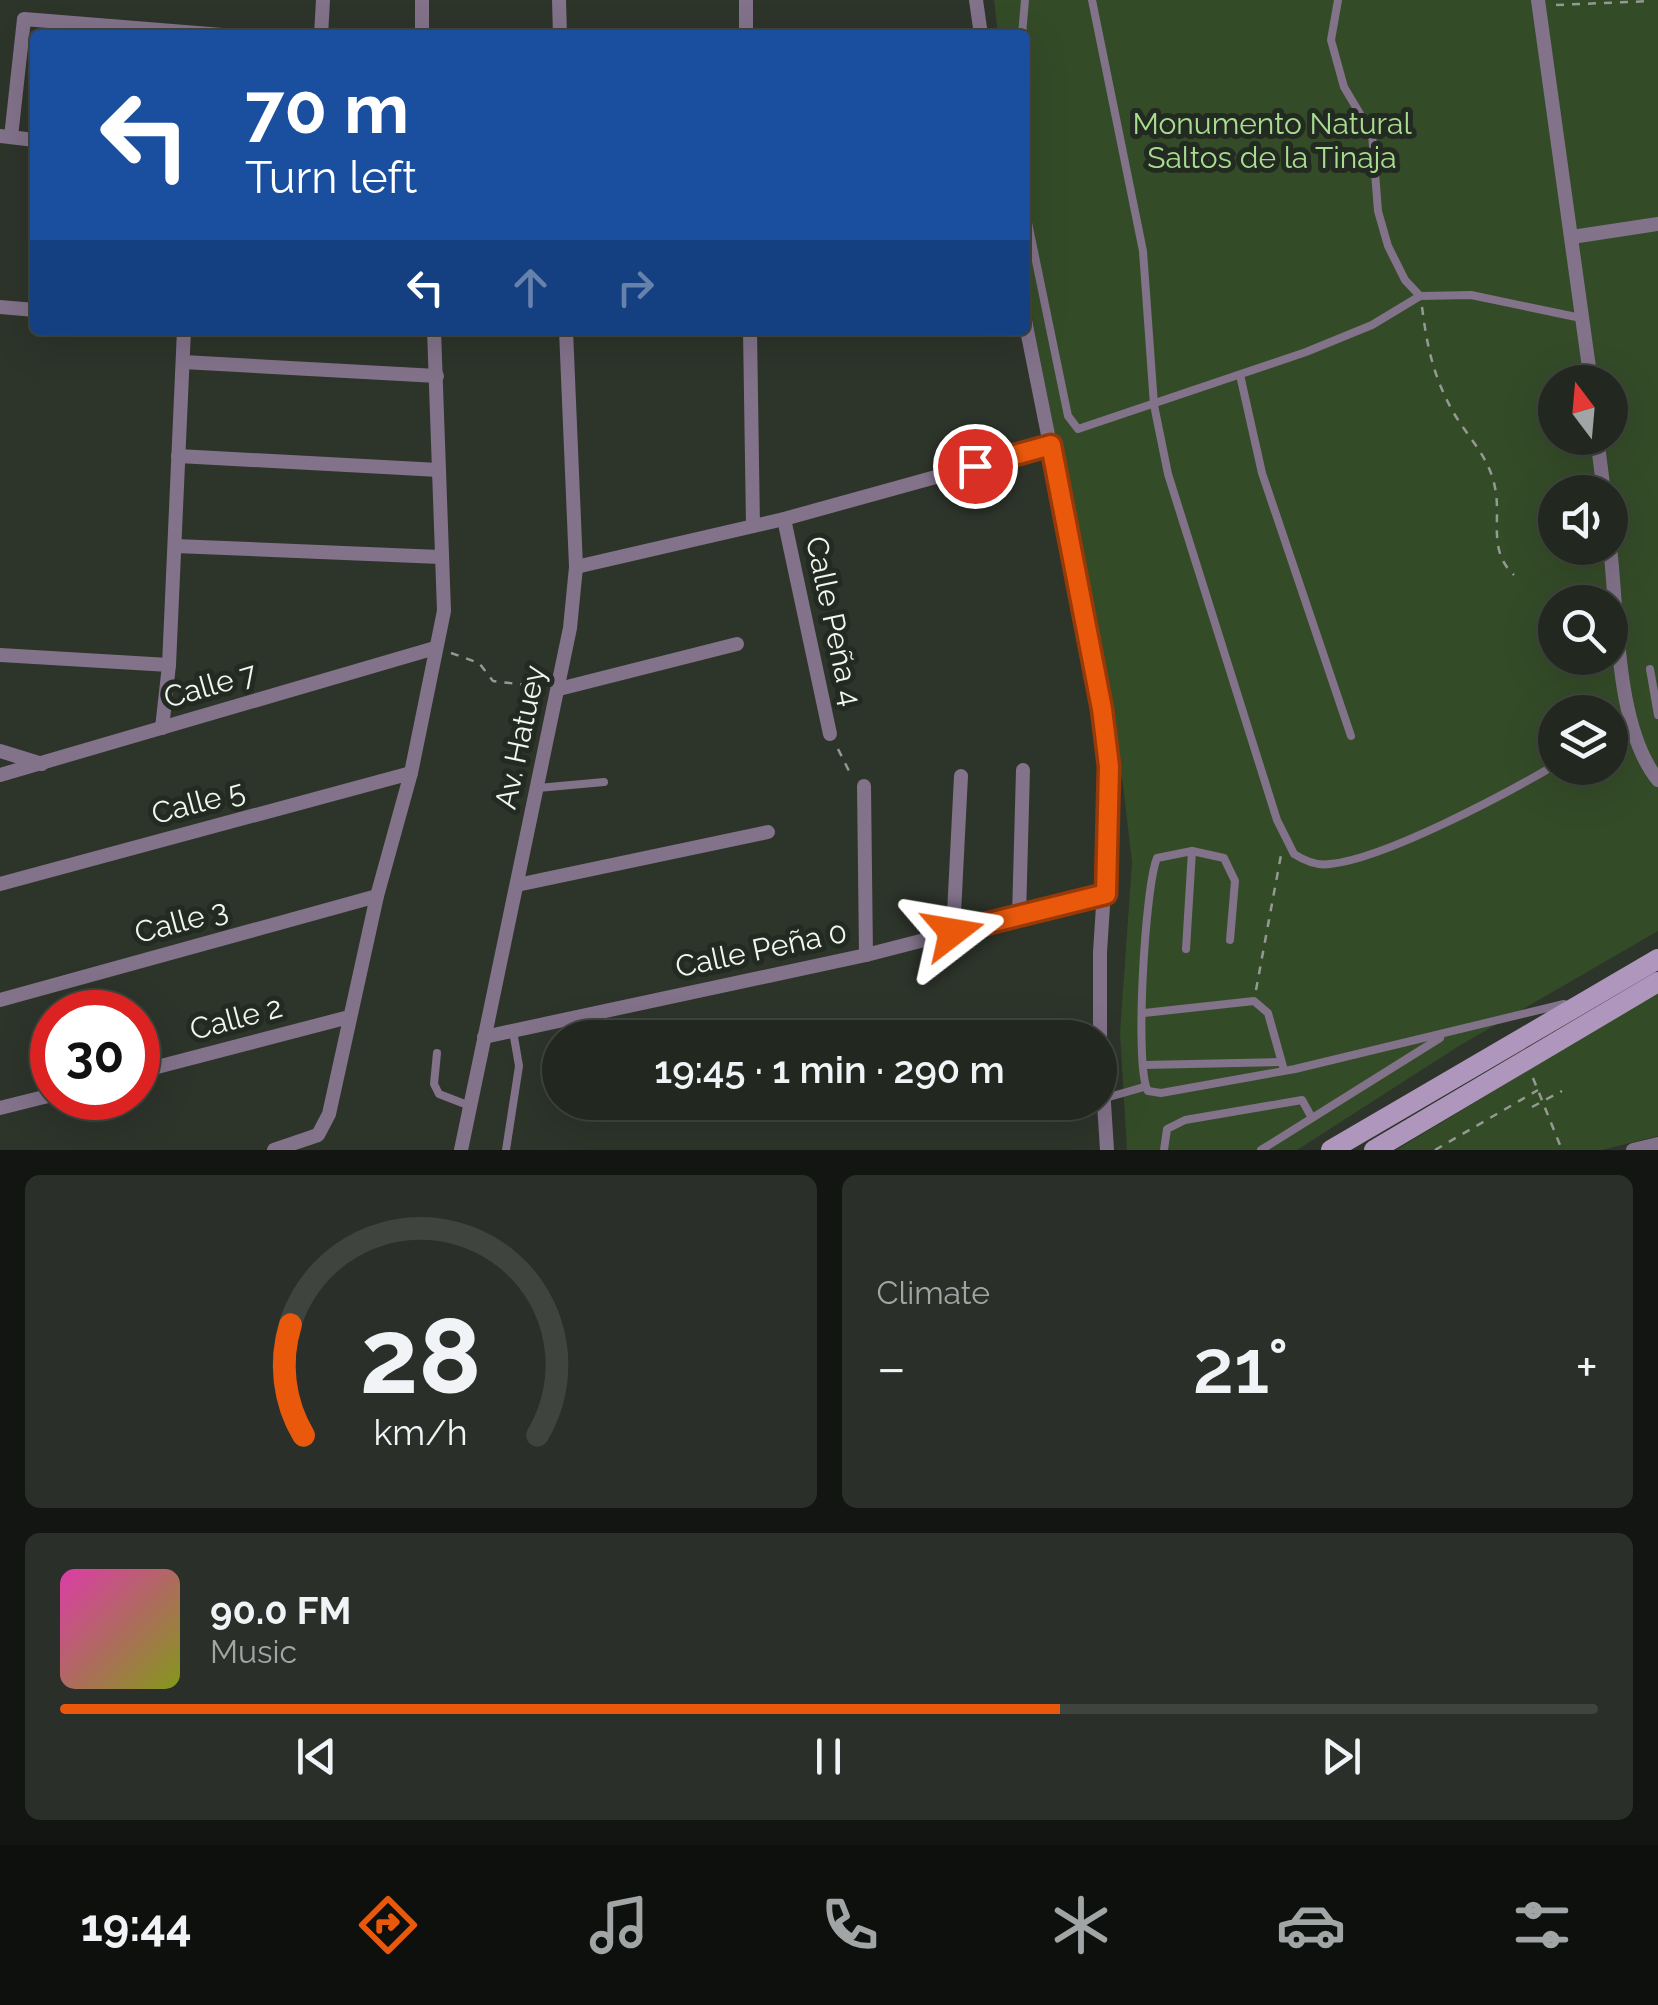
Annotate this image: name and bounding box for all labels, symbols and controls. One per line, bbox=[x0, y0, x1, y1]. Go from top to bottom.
text: 70 m bbox=[245, 67, 409, 149]
icon: left bbox=[80, 70, 210, 200]
park label: Monumento Natural Saltos de la Tinaja bbox=[1132, 106, 1412, 175]
text: Turn left bbox=[245, 151, 417, 204]
icon: left bbox=[398, 260, 453, 315]
icon: ahead bbox=[503, 260, 558, 315]
icon: right bbox=[608, 260, 663, 315]
north arrow bbox=[1538, 365, 1628, 455]
map controls bbox=[1538, 365, 1628, 785]
pin bbox=[933, 424, 1018, 509]
icon: arrive bbox=[948, 439, 1003, 494]
button: sound bbox=[1538, 475, 1628, 565]
street label: Calle Peña 4 bbox=[799, 533, 869, 709]
button: search bbox=[1538, 585, 1628, 675]
street label: Calle 7 bbox=[160, 655, 260, 715]
street label: Av. Hatuey bbox=[488, 662, 552, 812]
button: layers bbox=[1538, 695, 1628, 785]
street label: Calle 5 bbox=[148, 773, 248, 831]
position arrow bbox=[901, 880, 1005, 984]
street label: Calle 3 bbox=[131, 892, 231, 950]
street label: Calle Peña 0 bbox=[672, 914, 850, 984]
street label: Calle 2 bbox=[186, 989, 286, 1047]
speed limit sign: 30 bbox=[30, 990, 160, 1120]
text: 19:45 · 1 min · 290 m bbox=[654, 1047, 1005, 1092]
text: Climate bbox=[877, 1274, 990, 1311]
text: 28 bbox=[360, 1295, 481, 1417]
text: 21° bbox=[1193, 1322, 1289, 1411]
text: − bbox=[877, 1335, 906, 1400]
text: + bbox=[1575, 1335, 1598, 1400]
text: km/h bbox=[374, 1411, 468, 1453]
text: 90.0 FM bbox=[210, 1588, 351, 1633]
text: Music bbox=[210, 1633, 297, 1670]
icon: previous bbox=[289, 1729, 344, 1784]
icon: pause bbox=[801, 1729, 856, 1784]
icon: next bbox=[1314, 1729, 1369, 1784]
icon: directions bbox=[353, 1890, 423, 1960]
icon: music bbox=[584, 1890, 654, 1960]
icon: phone bbox=[815, 1890, 885, 1960]
icon: climate bbox=[1046, 1890, 1116, 1960]
icon: car bbox=[1276, 1890, 1346, 1960]
icon: filters bbox=[1507, 1890, 1577, 1960]
text: 19:44 bbox=[80, 1899, 192, 1952]

